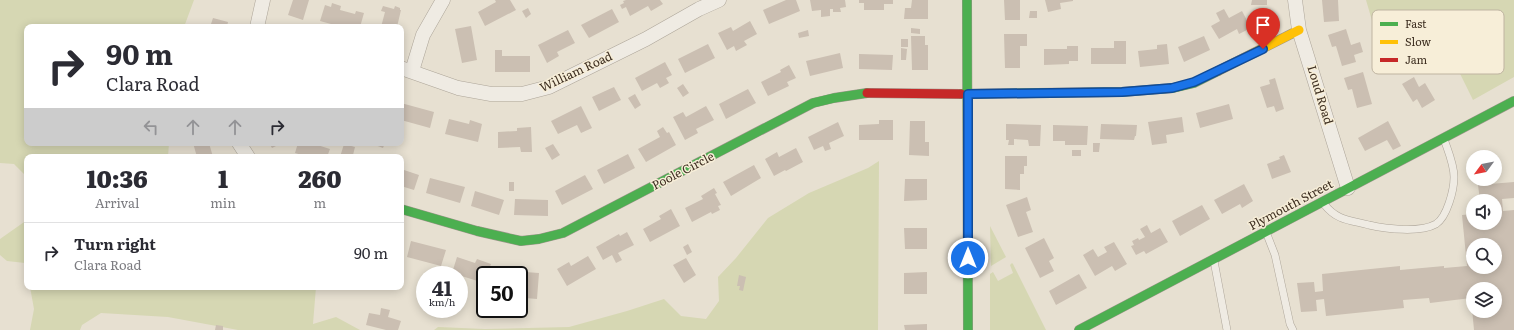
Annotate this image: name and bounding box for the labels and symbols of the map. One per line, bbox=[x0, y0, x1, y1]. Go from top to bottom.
pin bbox=[1246, 8, 1280, 49]
legend bbox=[1372, 10, 1504, 74]
text: Fast bbox=[1405, 15, 1427, 31]
text: Slow bbox=[1405, 33, 1431, 49]
street label: William Road bbox=[536, 46, 615, 96]
text: Jam bbox=[1405, 51, 1428, 67]
street label: Loud Road bbox=[1303, 63, 1339, 127]
street label: Poole Circle bbox=[648, 147, 717, 193]
north arrow bbox=[1466, 150, 1502, 186]
street label: Plymouth Street bbox=[1245, 174, 1336, 234]
position arrow bbox=[947, 237, 989, 279]
speed limit sign: 50 bbox=[476, 266, 528, 318]

